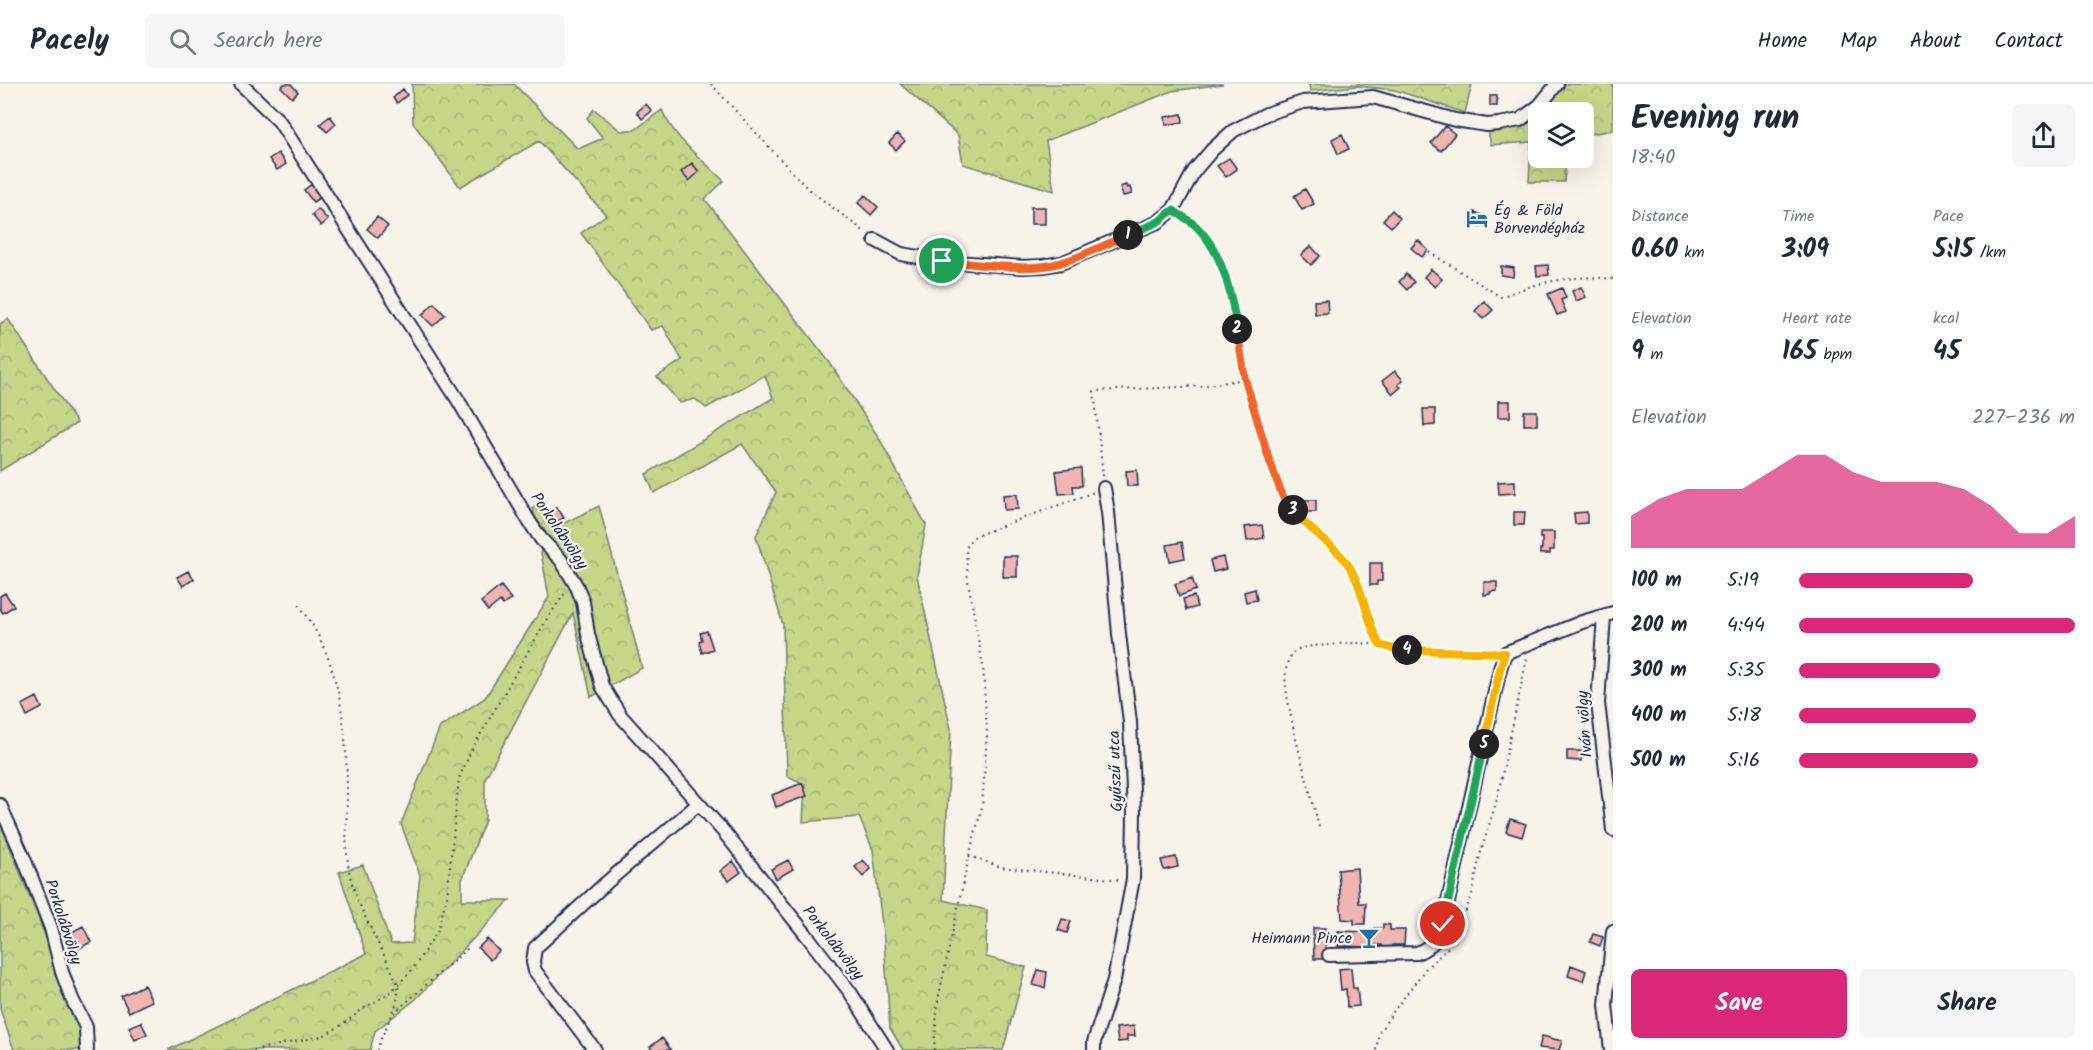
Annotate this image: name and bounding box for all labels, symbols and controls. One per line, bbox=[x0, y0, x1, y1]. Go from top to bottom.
search box bbox=[145, 14, 565, 68]
text: Pacely bbox=[30, 19, 109, 64]
text: Search here bbox=[214, 24, 323, 59]
icon: search bbox=[166, 25, 199, 58]
text: Home bbox=[1758, 25, 1807, 58]
text: Map bbox=[1840, 25, 1877, 58]
text: About bbox=[1910, 25, 1961, 58]
text: Contact bbox=[1994, 25, 2063, 58]
text: Evening run bbox=[1631, 93, 1799, 146]
map controls bbox=[1528, 102, 1594, 168]
button: layers bbox=[1528, 102, 1594, 168]
button: share bbox=[2012, 104, 2075, 167]
text: 18:40 bbox=[1631, 142, 1675, 174]
place label: Ég & Föld Borvendégház bbox=[1494, 198, 1585, 241]
text: Distance bbox=[1631, 204, 1689, 229]
text: Time bbox=[1782, 204, 1814, 229]
text: Pace bbox=[1933, 204, 1964, 229]
hotel icon: Ég & Föld Borvendégház bbox=[1465, 207, 1489, 231]
pin: 1 bbox=[1113, 220, 1143, 250]
text: 1 bbox=[1126, 222, 1130, 247]
text: 0.60 bbox=[1631, 229, 1678, 271]
text: 3:09 bbox=[1782, 229, 1829, 271]
text: 5:15 bbox=[1933, 229, 1974, 271]
pin bbox=[916, 235, 967, 286]
text: km bbox=[1678, 240, 1705, 265]
text: /km bbox=[1974, 240, 2006, 265]
icon: arrive bbox=[925, 244, 958, 277]
text: Elevation bbox=[1631, 306, 1692, 331]
text: Heart rate bbox=[1782, 306, 1852, 331]
text: kcal bbox=[1933, 306, 1959, 331]
pin: 2 bbox=[1222, 314, 1252, 344]
text: 2 bbox=[1232, 316, 1242, 341]
text: 9 bbox=[1631, 331, 1644, 373]
text: 165 bbox=[1782, 331, 1817, 373]
text: 45 bbox=[1933, 331, 1960, 373]
text: m bbox=[1644, 342, 1663, 367]
text: bpm bbox=[1817, 342, 1852, 367]
text: Elevation bbox=[1631, 402, 1707, 434]
text: 227–236 m bbox=[1972, 402, 2075, 434]
street label: Porkolábvölgy bbox=[524, 487, 594, 575]
pin: 3 bbox=[1278, 495, 1308, 525]
text: 3 bbox=[1289, 497, 1297, 522]
text: 100 m bbox=[1631, 565, 1682, 597]
text: 5:19 bbox=[1727, 565, 1759, 597]
text: 200 m bbox=[1631, 610, 1687, 642]
text: 4:44 bbox=[1727, 610, 1765, 642]
pin: 4 bbox=[1392, 635, 1422, 665]
text: 4 bbox=[1403, 637, 1411, 662]
text: 300 m bbox=[1631, 655, 1687, 687]
text: 5:35 bbox=[1727, 655, 1765, 687]
street label: Iván völgy bbox=[1570, 689, 1600, 758]
text: 400 m bbox=[1631, 700, 1687, 732]
text: 5:18 bbox=[1727, 700, 1761, 732]
pin: 5 bbox=[1469, 729, 1499, 759]
street label: Gyűszű utca bbox=[1102, 730, 1130, 812]
text: 5 bbox=[1480, 731, 1488, 756]
text: 500 m bbox=[1631, 745, 1686, 777]
text: 5:16 bbox=[1727, 745, 1760, 777]
street label: Porkolábvölgy bbox=[37, 876, 89, 969]
pin bbox=[1417, 898, 1468, 949]
street label: Porkolábvölgy bbox=[796, 900, 871, 986]
icon: check bbox=[1426, 907, 1459, 940]
place label: Heimann Pince bbox=[1251, 926, 1352, 951]
bar icon: Heimann Pince bbox=[1357, 926, 1381, 950]
button: Save bbox=[1631, 969, 1847, 1038]
button: Share bbox=[1859, 969, 2075, 1038]

